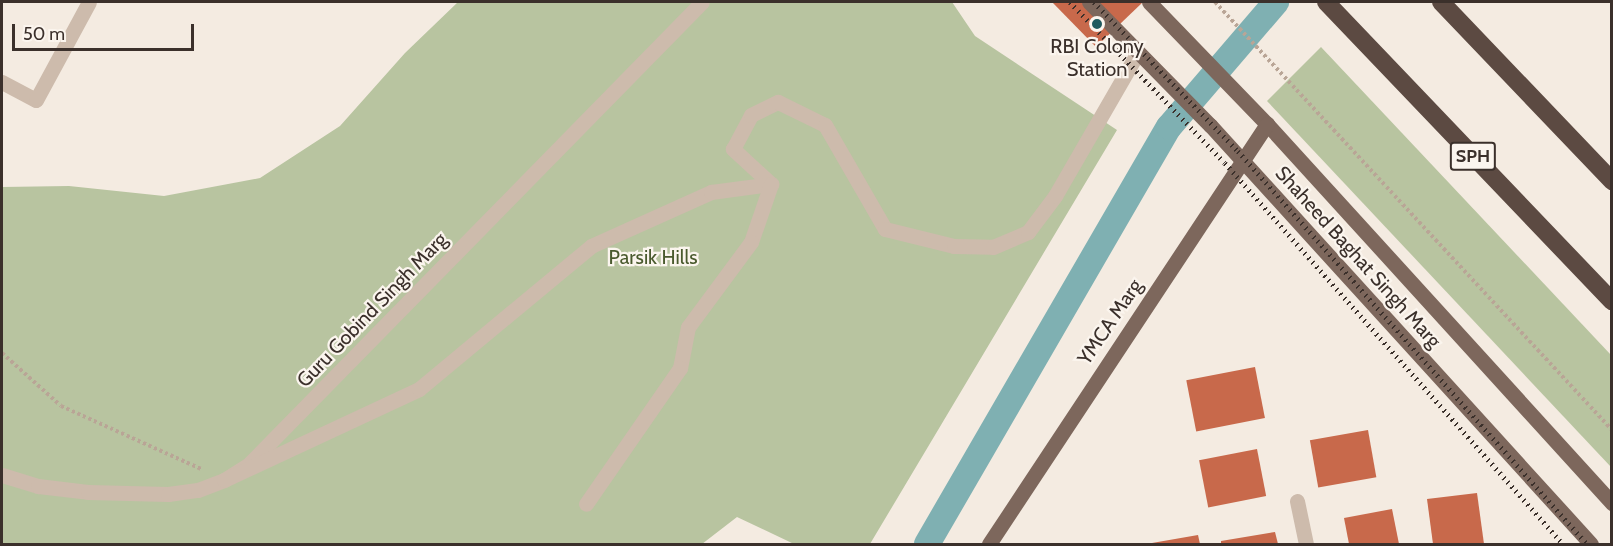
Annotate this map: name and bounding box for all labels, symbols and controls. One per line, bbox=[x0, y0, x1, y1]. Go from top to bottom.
scale bar bbox=[15, 12, 196, 50]
marker: RBI Colony Station bbox=[1090, 17, 1104, 31]
text: 50 m bbox=[23, 23, 65, 45]
place label: RBI Colony Station bbox=[1050, 34, 1144, 81]
road number: SPH bbox=[1449, 141, 1497, 171]
street label: Shaheed Baghat Singh Marg bbox=[1270, 161, 1446, 353]
street label: Guru Gobind Singh Marg bbox=[292, 228, 452, 392]
park label: Parsik Hills bbox=[609, 245, 697, 269]
street label: YMCA Marg bbox=[1073, 275, 1147, 369]

